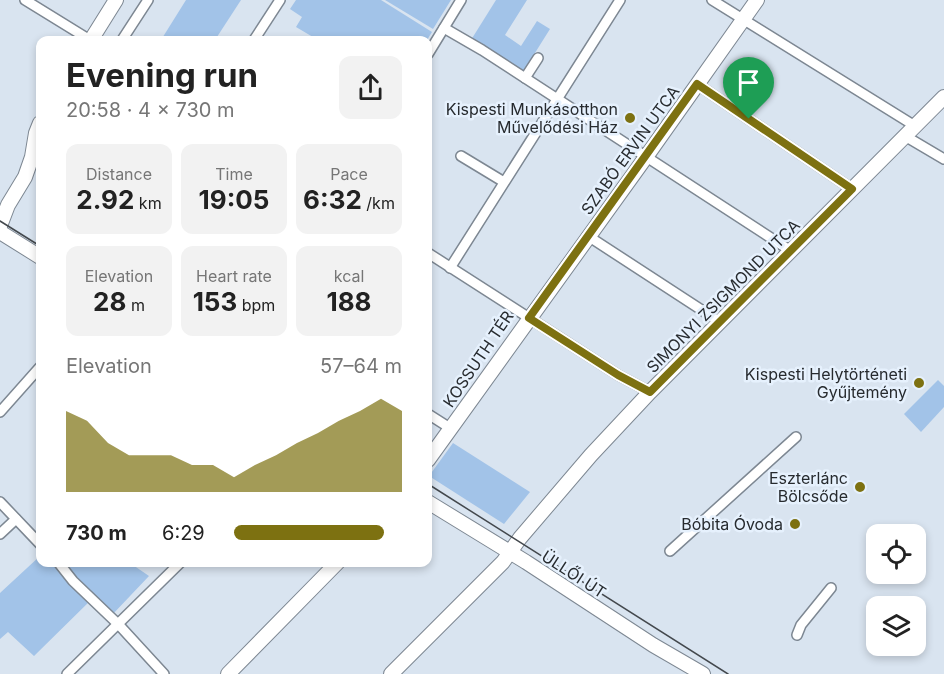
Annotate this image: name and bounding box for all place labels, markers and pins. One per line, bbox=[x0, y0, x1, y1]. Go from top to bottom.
pin bbox=[723, 57, 774, 119]
place label: Kispesti Munkásotthon Művelődési Ház bbox=[446, 99, 618, 137]
marker: Kispesti Munkásotthon Művelődési Ház bbox=[623, 111, 637, 125]
place label: Kispesti Helytörténeti Gyűjtemény bbox=[745, 364, 907, 402]
marker: Kispesti Helytörténeti Gyűjtemény bbox=[912, 376, 926, 390]
place label: Eszterlánc Bölcsőde bbox=[769, 468, 848, 506]
marker: Eszterlánc Bölcsőde bbox=[853, 480, 867, 494]
place label: Bóbita Óvoda bbox=[681, 514, 783, 534]
marker: Bóbita Óvoda bbox=[788, 517, 802, 531]

